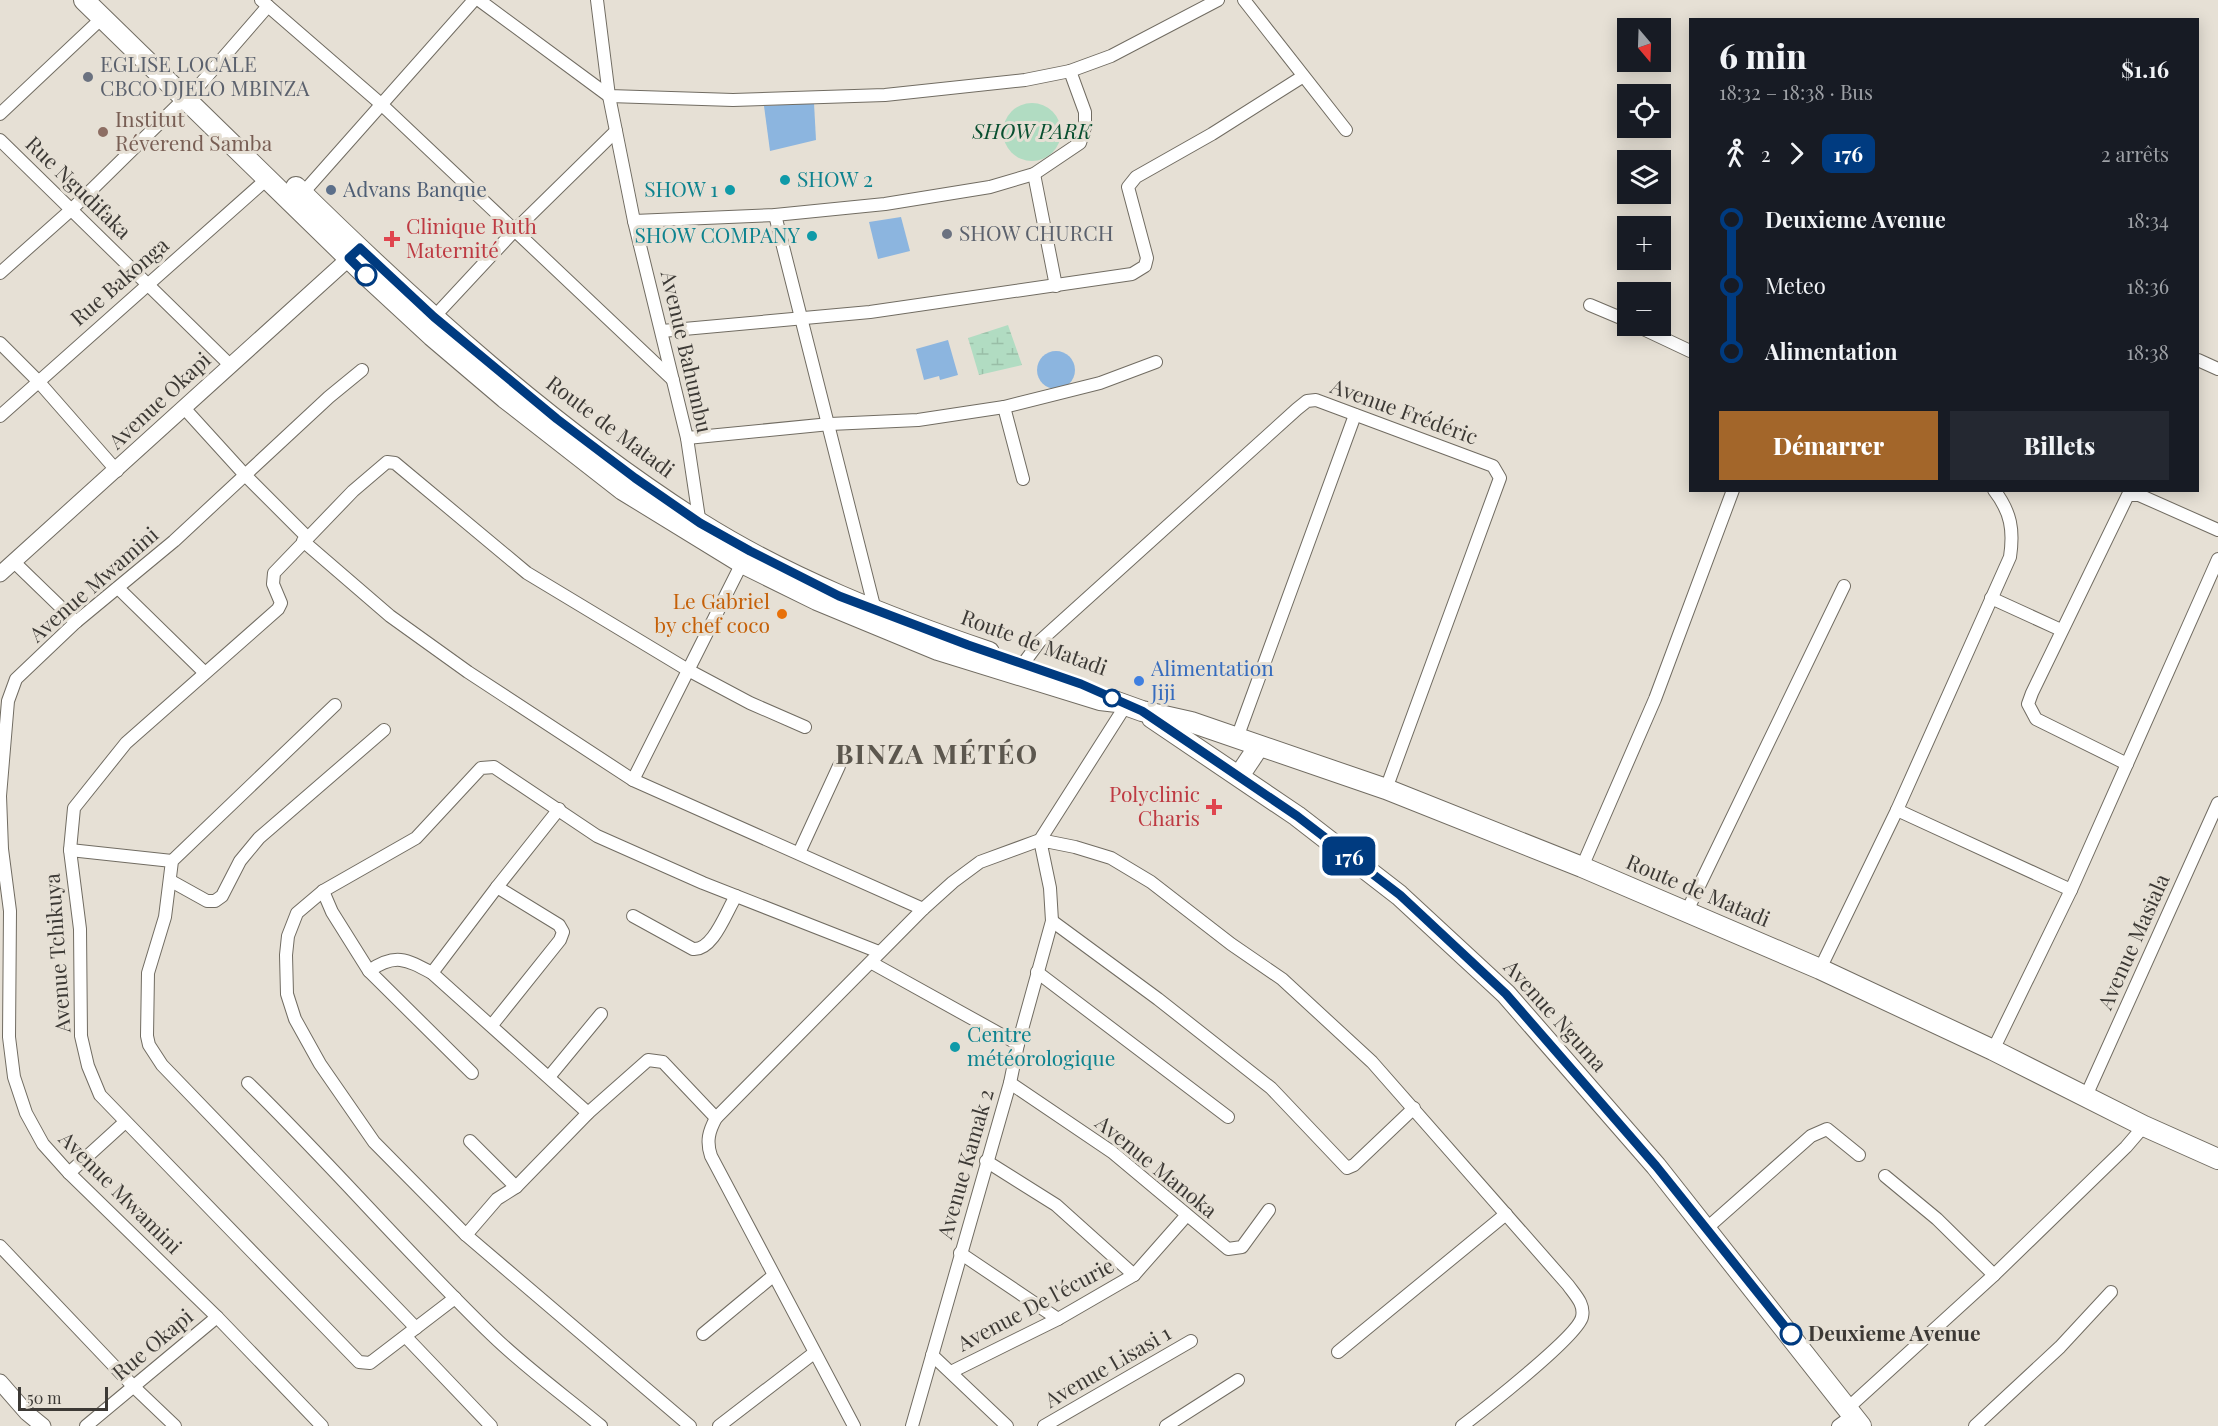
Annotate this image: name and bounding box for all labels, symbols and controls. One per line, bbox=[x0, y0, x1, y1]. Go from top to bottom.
north arrow bbox=[1617, 18, 1671, 72]
map controls bbox=[1617, 18, 1671, 336]
text: 6 min bbox=[1719, 33, 1807, 77]
place label: EGLISE LOCALE CBCO DJELO MBINZA bbox=[100, 49, 310, 101]
text: $1.16 bbox=[2121, 54, 2169, 84]
marker: EGLISE LOCALE CBCO DJELO MBINZA bbox=[81, 70, 95, 84]
text: 18:32 – 18:38 · Bus bbox=[1719, 78, 1873, 105]
button: locate bbox=[1617, 84, 1671, 138]
place label: Institut Réverend Samba bbox=[115, 104, 273, 156]
park label: SHOW PARK bbox=[971, 116, 1092, 144]
marker: Institut Réverend Samba bbox=[96, 125, 110, 139]
street label: Rue Ngudifaka bbox=[20, 129, 139, 245]
icon: walk bbox=[1719, 137, 1752, 170]
icon: forward bbox=[1780, 137, 1813, 170]
text: 176 bbox=[1834, 139, 1863, 167]
text: 2 bbox=[1761, 140, 1771, 167]
text: 2 arrêts bbox=[2101, 140, 2169, 167]
button: layers bbox=[1617, 150, 1671, 204]
place label: SHOW 2 bbox=[797, 164, 873, 192]
marker: SHOW 2 bbox=[778, 173, 792, 187]
place label: Advans Banque bbox=[342, 174, 487, 202]
place label: SHOW 1 bbox=[644, 174, 718, 202]
marker: Advans Banque bbox=[324, 183, 338, 197]
marker: SHOW 1 bbox=[723, 183, 737, 197]
text: Deuxieme Avenue bbox=[1765, 204, 1946, 234]
text: 18:34 bbox=[2127, 206, 2169, 233]
place label: Clinique Ruth Maternité bbox=[406, 211, 537, 263]
button: + bbox=[1617, 216, 1671, 270]
place label: SHOW CHURCH bbox=[959, 218, 1114, 246]
place label: SHOW COMPANY bbox=[634, 220, 801, 248]
marker: SHOW CHURCH bbox=[940, 227, 954, 241]
marker: SHOW COMPANY bbox=[805, 229, 819, 243]
street label: Rue Bakonga bbox=[64, 230, 174, 331]
marker: Clinique Ruth Maternité bbox=[383, 230, 401, 248]
unlabelled marker bbox=[355, 264, 377, 286]
street label: Avenue Bahumbu bbox=[655, 267, 720, 435]
text: Meteo bbox=[1765, 270, 1826, 300]
text: 18:36 bbox=[2127, 272, 2169, 299]
button: − bbox=[1617, 282, 1671, 336]
text: Alimentation bbox=[1765, 336, 1898, 366]
text: 18:38 bbox=[2126, 338, 2169, 365]
street label: Avenue Okapi bbox=[101, 345, 216, 455]
street label: Route de Matadi bbox=[541, 368, 681, 483]
street label: Avenue Frédéric bbox=[1326, 370, 1482, 450]
button: Démarrer bbox=[1719, 411, 1938, 480]
button: Billets bbox=[1950, 411, 2169, 480]
street label: Avenue Mwamini bbox=[21, 520, 163, 648]
place label: Le Gabriel by chef coco bbox=[654, 586, 770, 638]
street label: Route de Matadi bbox=[958, 602, 1112, 681]
marker: Le Gabriel by chef coco bbox=[775, 607, 789, 621]
place label: Alimentation Jiji bbox=[1150, 653, 1274, 705]
marker: Alimentation Jiji bbox=[1132, 674, 1146, 688]
unlabelled marker bbox=[1103, 689, 1121, 707]
district label: BINZA MÉTÉO bbox=[835, 735, 1039, 771]
place label: Polyclinic Charis bbox=[1109, 779, 1200, 831]
marker: Polyclinic Charis bbox=[1205, 798, 1223, 816]
line badge: 176 bbox=[1314, 836, 1384, 876]
text: 176 bbox=[1334, 842, 1364, 870]
street label: Route de Matadi bbox=[1623, 846, 1775, 932]
street label: Avenue Masiala bbox=[2089, 868, 2175, 1014]
street label: Avenue Tchikuya bbox=[36, 872, 76, 1035]
street label: Avenue Nguma bbox=[1498, 952, 1615, 1077]
place label: Centre météorologique bbox=[967, 1019, 1115, 1071]
marker: Centre météorologique bbox=[948, 1040, 962, 1054]
street label: Avenue Kamak 2 bbox=[929, 1085, 999, 1242]
street label: Avenue Manoka bbox=[1090, 1107, 1224, 1223]
street label: Avenue Mwamini bbox=[53, 1124, 189, 1259]
street label: Avenue De l'écurie bbox=[951, 1250, 1118, 1357]
street label: Rue Okapi bbox=[105, 1302, 198, 1385]
street label: Avenue Lisasi 1 bbox=[1038, 1318, 1175, 1413]
place label: Deuxieme Avenue bbox=[1808, 1318, 1981, 1346]
marker: Deuxieme Avenue bbox=[1780, 1323, 1802, 1345]
scale bar bbox=[18, 1384, 108, 1412]
text: 50 m bbox=[27, 1387, 61, 1408]

